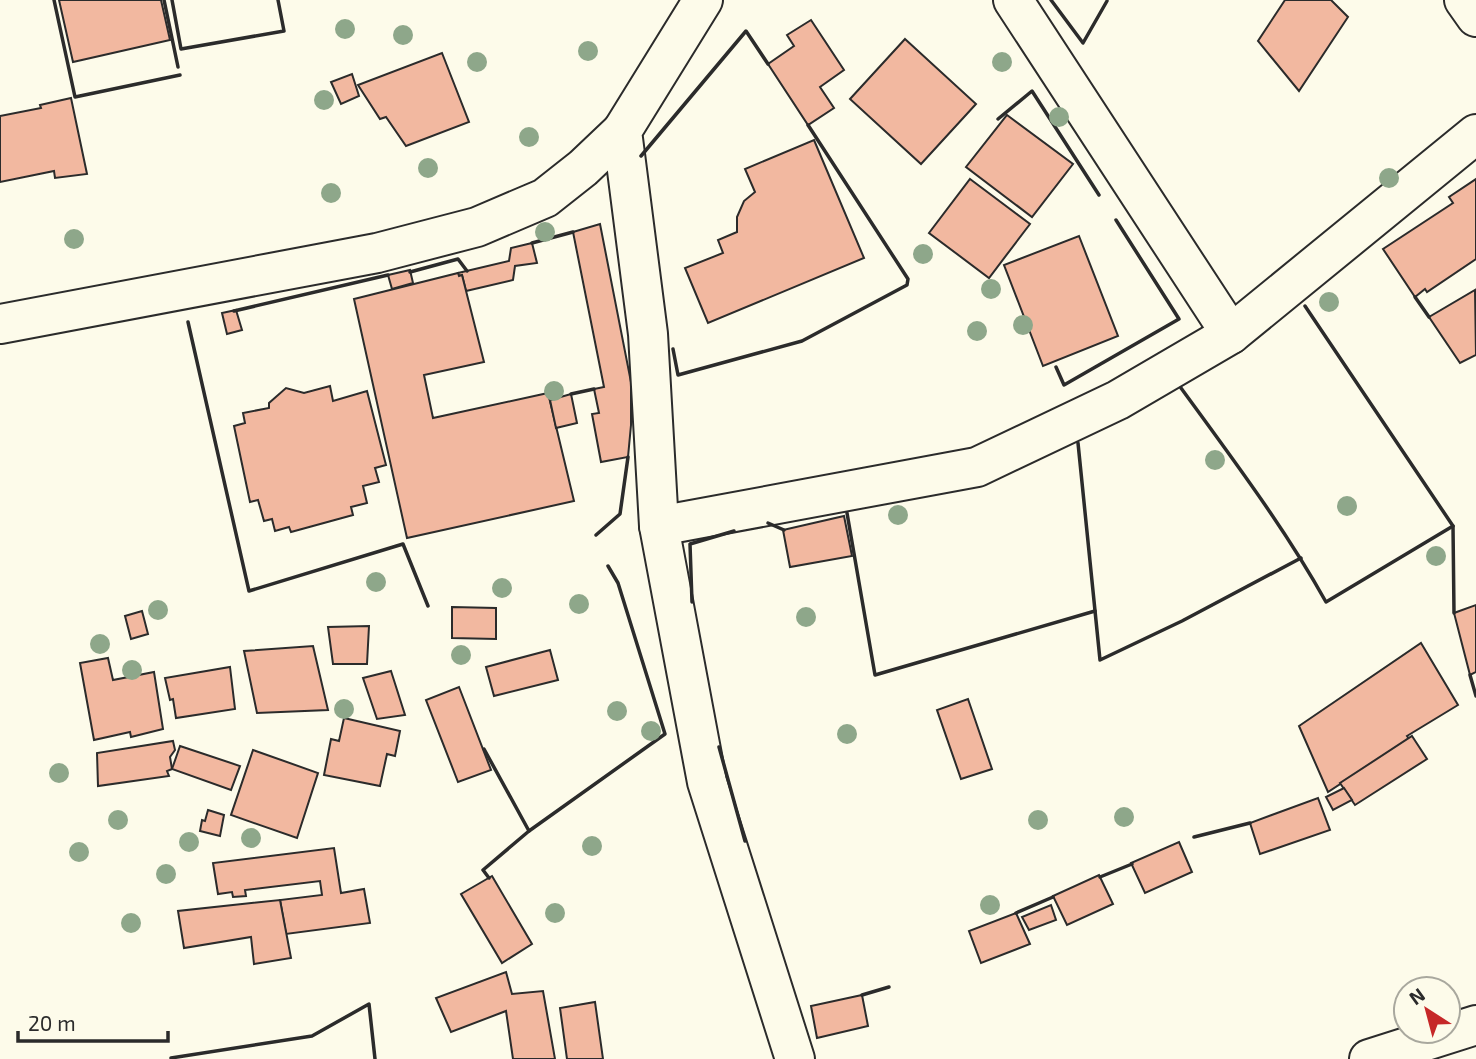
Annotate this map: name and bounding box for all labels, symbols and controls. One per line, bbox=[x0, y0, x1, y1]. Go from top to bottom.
north arrow bbox=[1392, 975, 1462, 1045]
text: N bbox=[1404, 983, 1429, 1009]
scale bar bbox=[18, 1000, 168, 1044]
text: 20 m bbox=[28, 1010, 76, 1035]

